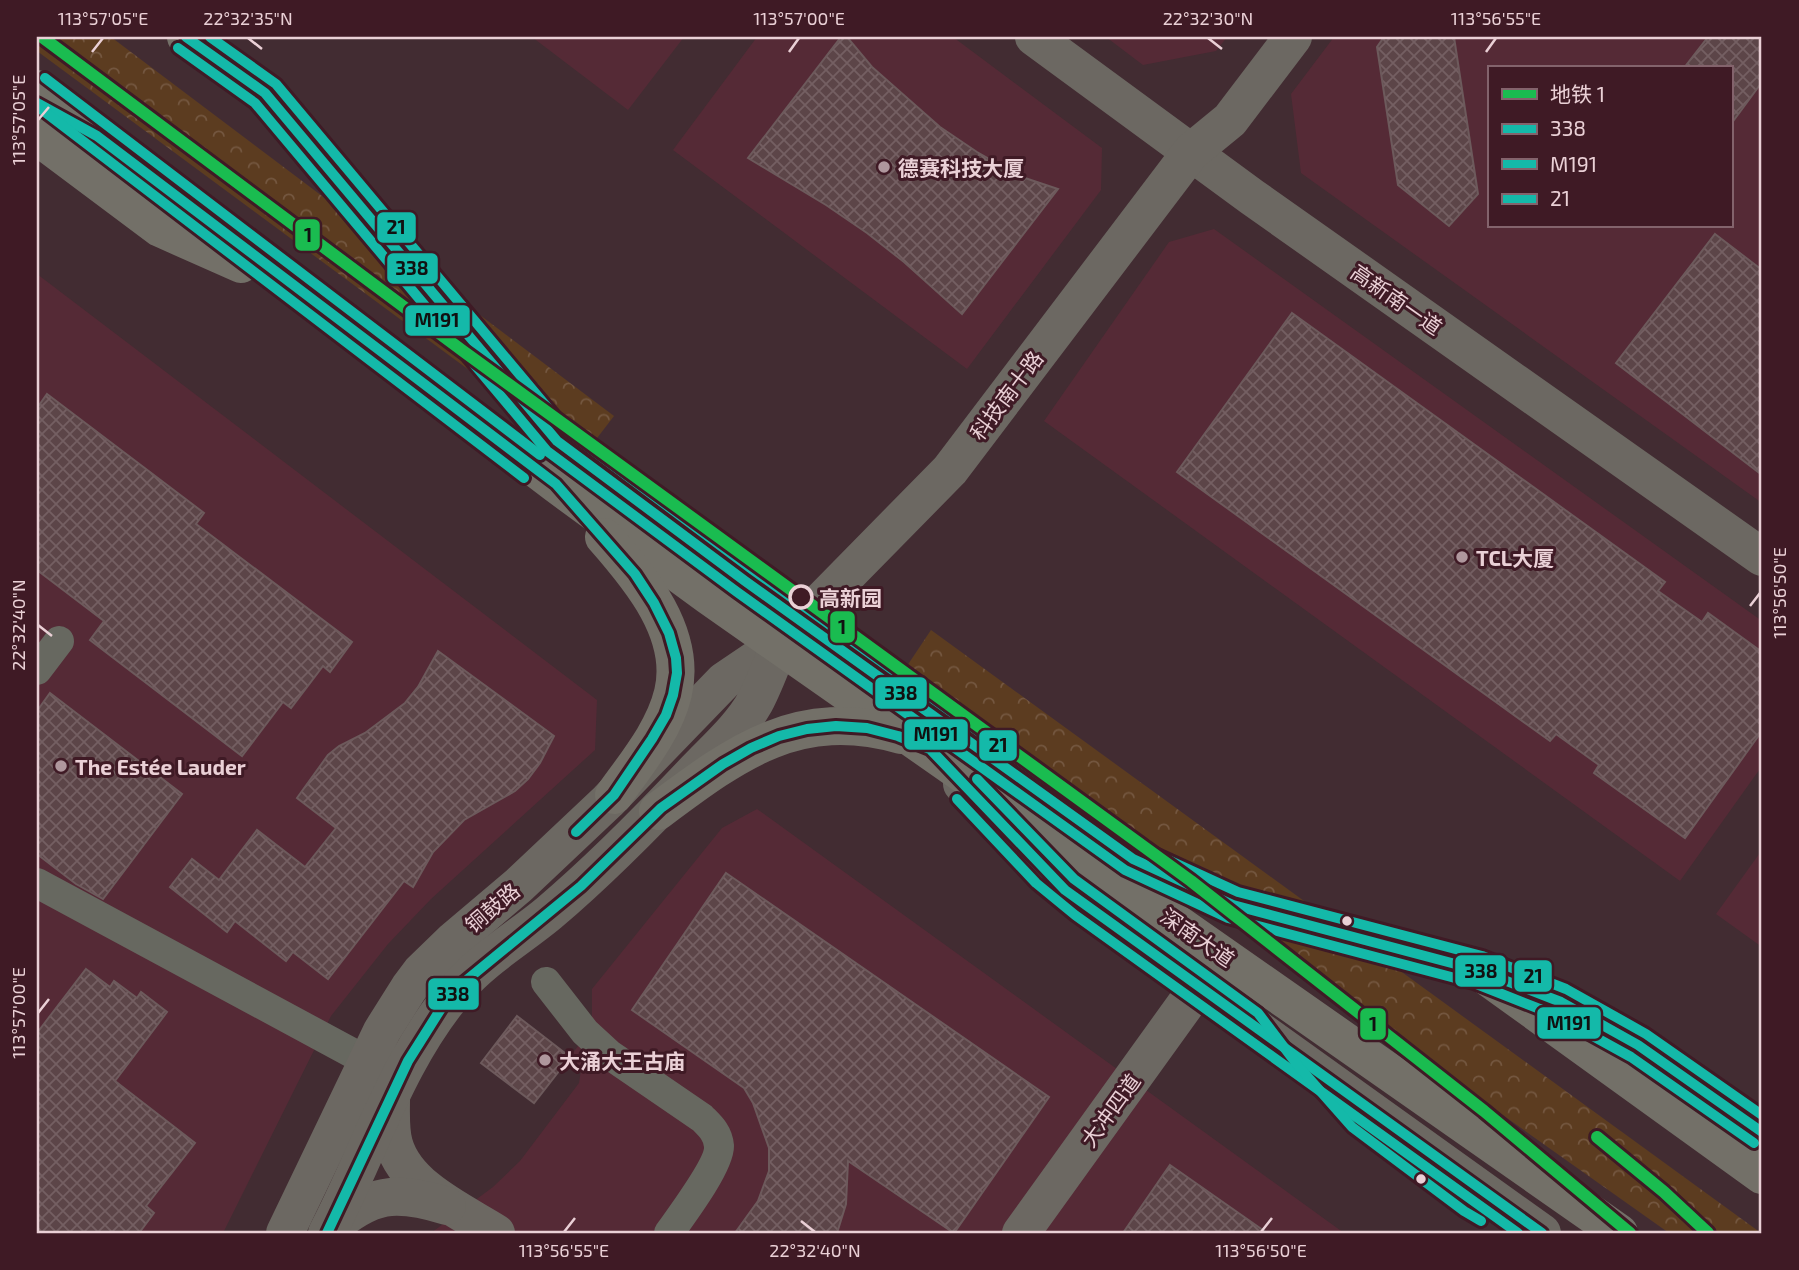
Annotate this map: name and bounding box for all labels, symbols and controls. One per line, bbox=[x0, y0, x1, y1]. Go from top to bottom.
text: 113°57'05"E bbox=[58, 7, 148, 29]
text: 22°32'35"N bbox=[203, 7, 293, 29]
text: 113°57'00"E bbox=[753, 7, 845, 29]
text: 22°32'30"N bbox=[1163, 7, 1253, 29]
text: 113°56'55"E bbox=[1451, 7, 1541, 29]
legend bbox=[1488, 66, 1732, 228]
text: 113°57'05"E bbox=[7, 75, 29, 165]
text: 地铁 1 bbox=[1550, 81, 1605, 106]
text: 338 bbox=[1550, 115, 1586, 140]
text: M191 bbox=[1550, 151, 1597, 176]
place label: 德赛科技大厦 bbox=[898, 155, 1024, 180]
marker: 德赛科技大厦 bbox=[876, 159, 892, 175]
text: 21 bbox=[1550, 185, 1570, 210]
line badge: 21 bbox=[376, 211, 417, 244]
text: 21 bbox=[386, 215, 406, 238]
line badge: 1 bbox=[294, 218, 321, 252]
text: 1 bbox=[304, 223, 312, 246]
line badge: 338 bbox=[386, 252, 439, 285]
text: 338 bbox=[395, 256, 429, 279]
street label: 高新南一道 bbox=[1347, 259, 1447, 339]
line badge: M191 bbox=[404, 304, 471, 337]
text: M191 bbox=[414, 308, 460, 331]
street label: 科技南十路 bbox=[964, 346, 1048, 444]
place label: TCL大厦 bbox=[1476, 545, 1554, 570]
text: 113°56'50"E bbox=[1768, 547, 1790, 639]
marker: TCL大厦 bbox=[1454, 549, 1470, 565]
text: 22°32'40"N bbox=[7, 579, 29, 671]
marker: 高新园 bbox=[789, 585, 813, 609]
place label: 高新园 bbox=[819, 585, 882, 610]
line badge: 1 bbox=[829, 610, 856, 644]
text: 1 bbox=[838, 615, 846, 638]
line badge: 338 bbox=[874, 676, 928, 710]
text: 338 bbox=[884, 681, 918, 704]
line badge: M191 bbox=[903, 718, 969, 751]
text: M191 bbox=[913, 722, 959, 745]
line badge: 21 bbox=[978, 729, 1018, 762]
text: 21 bbox=[988, 733, 1008, 756]
place label: The Estée Lauder bbox=[75, 754, 246, 779]
marker: The Estée Lauder bbox=[53, 758, 69, 774]
street label: 铜鼓路 bbox=[460, 877, 524, 937]
street label: 深南大道 bbox=[1156, 903, 1240, 971]
unlabelled marker bbox=[1340, 914, 1354, 928]
line badge: 338 bbox=[1454, 954, 1507, 988]
text: 338 bbox=[1464, 959, 1498, 982]
line badge: 21 bbox=[1513, 959, 1553, 993]
text: 21 bbox=[1523, 964, 1543, 987]
text: 113°57'00"E bbox=[7, 967, 29, 1059]
line badge: 338 bbox=[427, 977, 480, 1011]
text: 338 bbox=[436, 982, 470, 1005]
line badge: M191 bbox=[1536, 1006, 1602, 1040]
line badge: 1 bbox=[1359, 1007, 1387, 1041]
text: M191 bbox=[1546, 1011, 1592, 1034]
text: 1 bbox=[1369, 1012, 1377, 1035]
place label: 大涌大王古庙 bbox=[559, 1048, 685, 1073]
marker: 大涌大王古庙 bbox=[537, 1052, 553, 1068]
street label: 大冲四道 bbox=[1075, 1069, 1145, 1151]
unlabelled marker bbox=[1414, 1172, 1428, 1186]
text: 113°56'55"E bbox=[519, 1239, 609, 1261]
text: 22°32'40"N bbox=[769, 1239, 861, 1261]
text: 113°56'50"E bbox=[1215, 1239, 1307, 1261]

